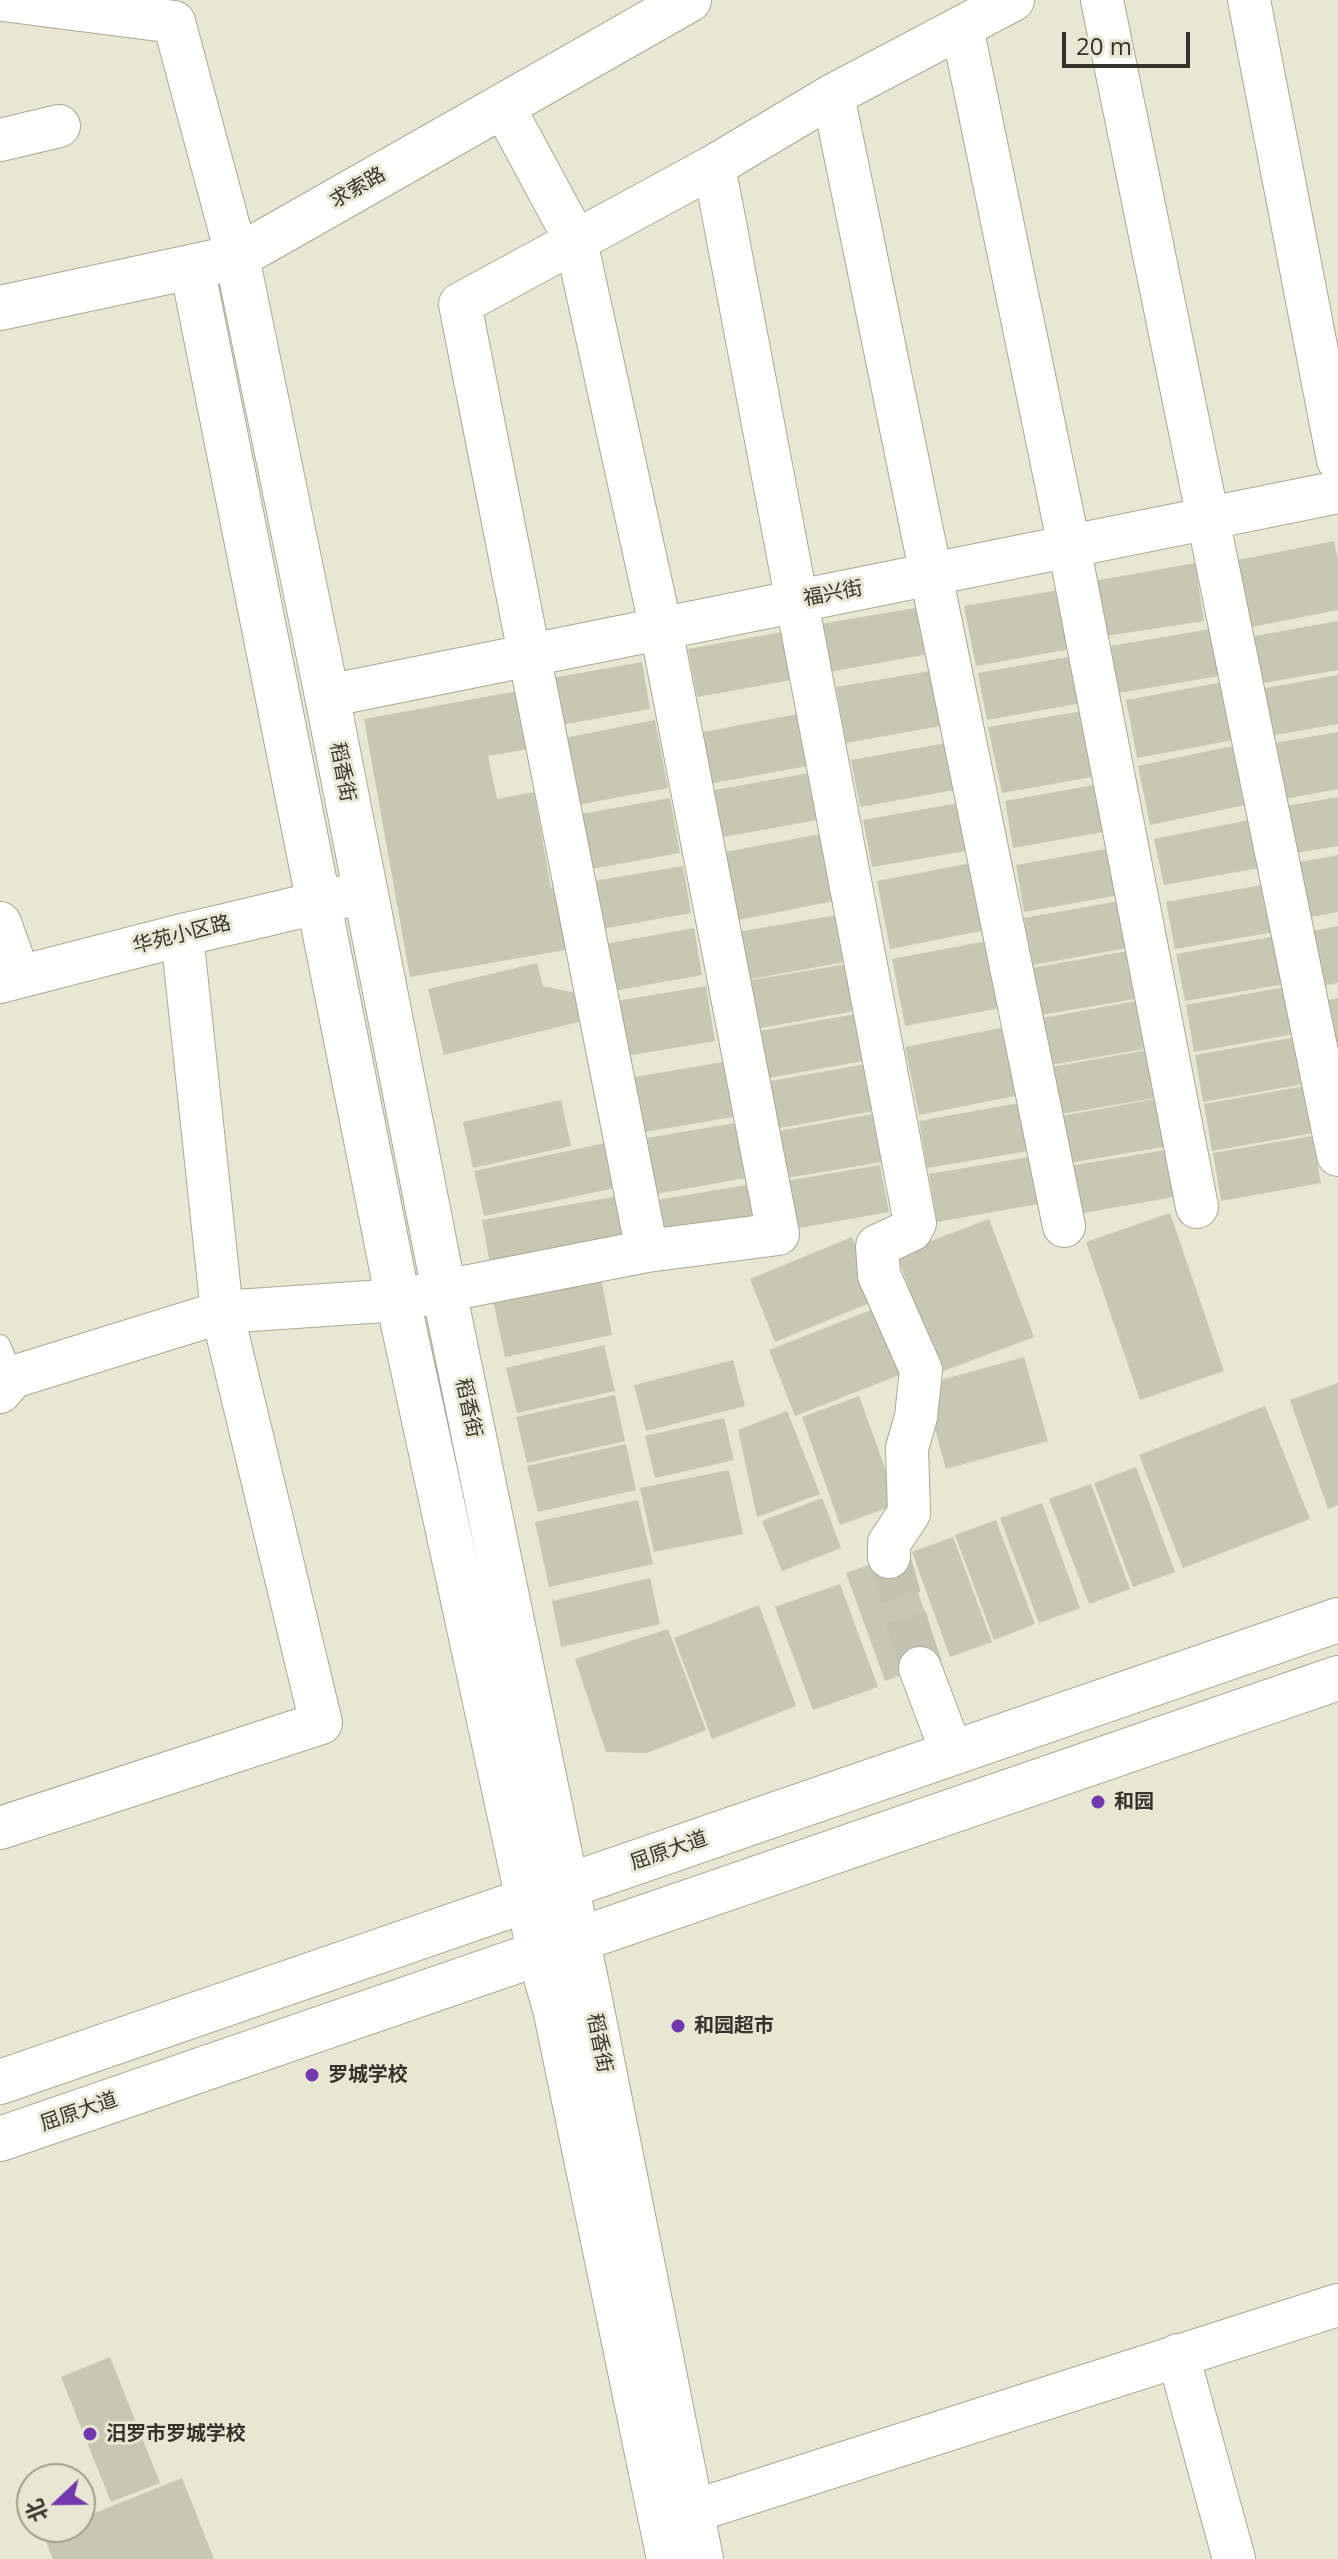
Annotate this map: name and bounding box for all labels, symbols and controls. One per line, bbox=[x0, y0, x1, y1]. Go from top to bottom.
scale bar bbox=[1066, 16, 1194, 66]
text: 20 m bbox=[1076, 29, 1132, 62]
street label: 求索路 bbox=[326, 163, 390, 213]
street label: 福兴街 bbox=[801, 576, 865, 612]
street label: 稻香街 bbox=[324, 740, 360, 804]
street label: 华苑小区路 bbox=[131, 911, 233, 959]
street label: 稻香街 bbox=[450, 1376, 486, 1440]
place label: 和园 bbox=[1114, 1790, 1154, 1814]
marker: 和园 bbox=[1089, 1793, 1107, 1811]
street label: 屈原大道 bbox=[627, 1827, 711, 1875]
street label: 稻香街 bbox=[581, 2011, 617, 2075]
place label: 和园超市 bbox=[694, 2014, 774, 2038]
marker: 和园超市 bbox=[669, 2017, 687, 2035]
place label: 罗城学校 bbox=[328, 2063, 408, 2087]
marker: 罗城学校 bbox=[303, 2066, 321, 2084]
street label: 屈原大道 bbox=[37, 2088, 121, 2136]
place label: 汨罗市罗城学校 bbox=[106, 2422, 246, 2446]
marker: 汨罗市罗城学校 bbox=[81, 2425, 99, 2443]
north arrow bbox=[16, 2463, 96, 2543]
text: 北 bbox=[18, 2495, 54, 2527]

